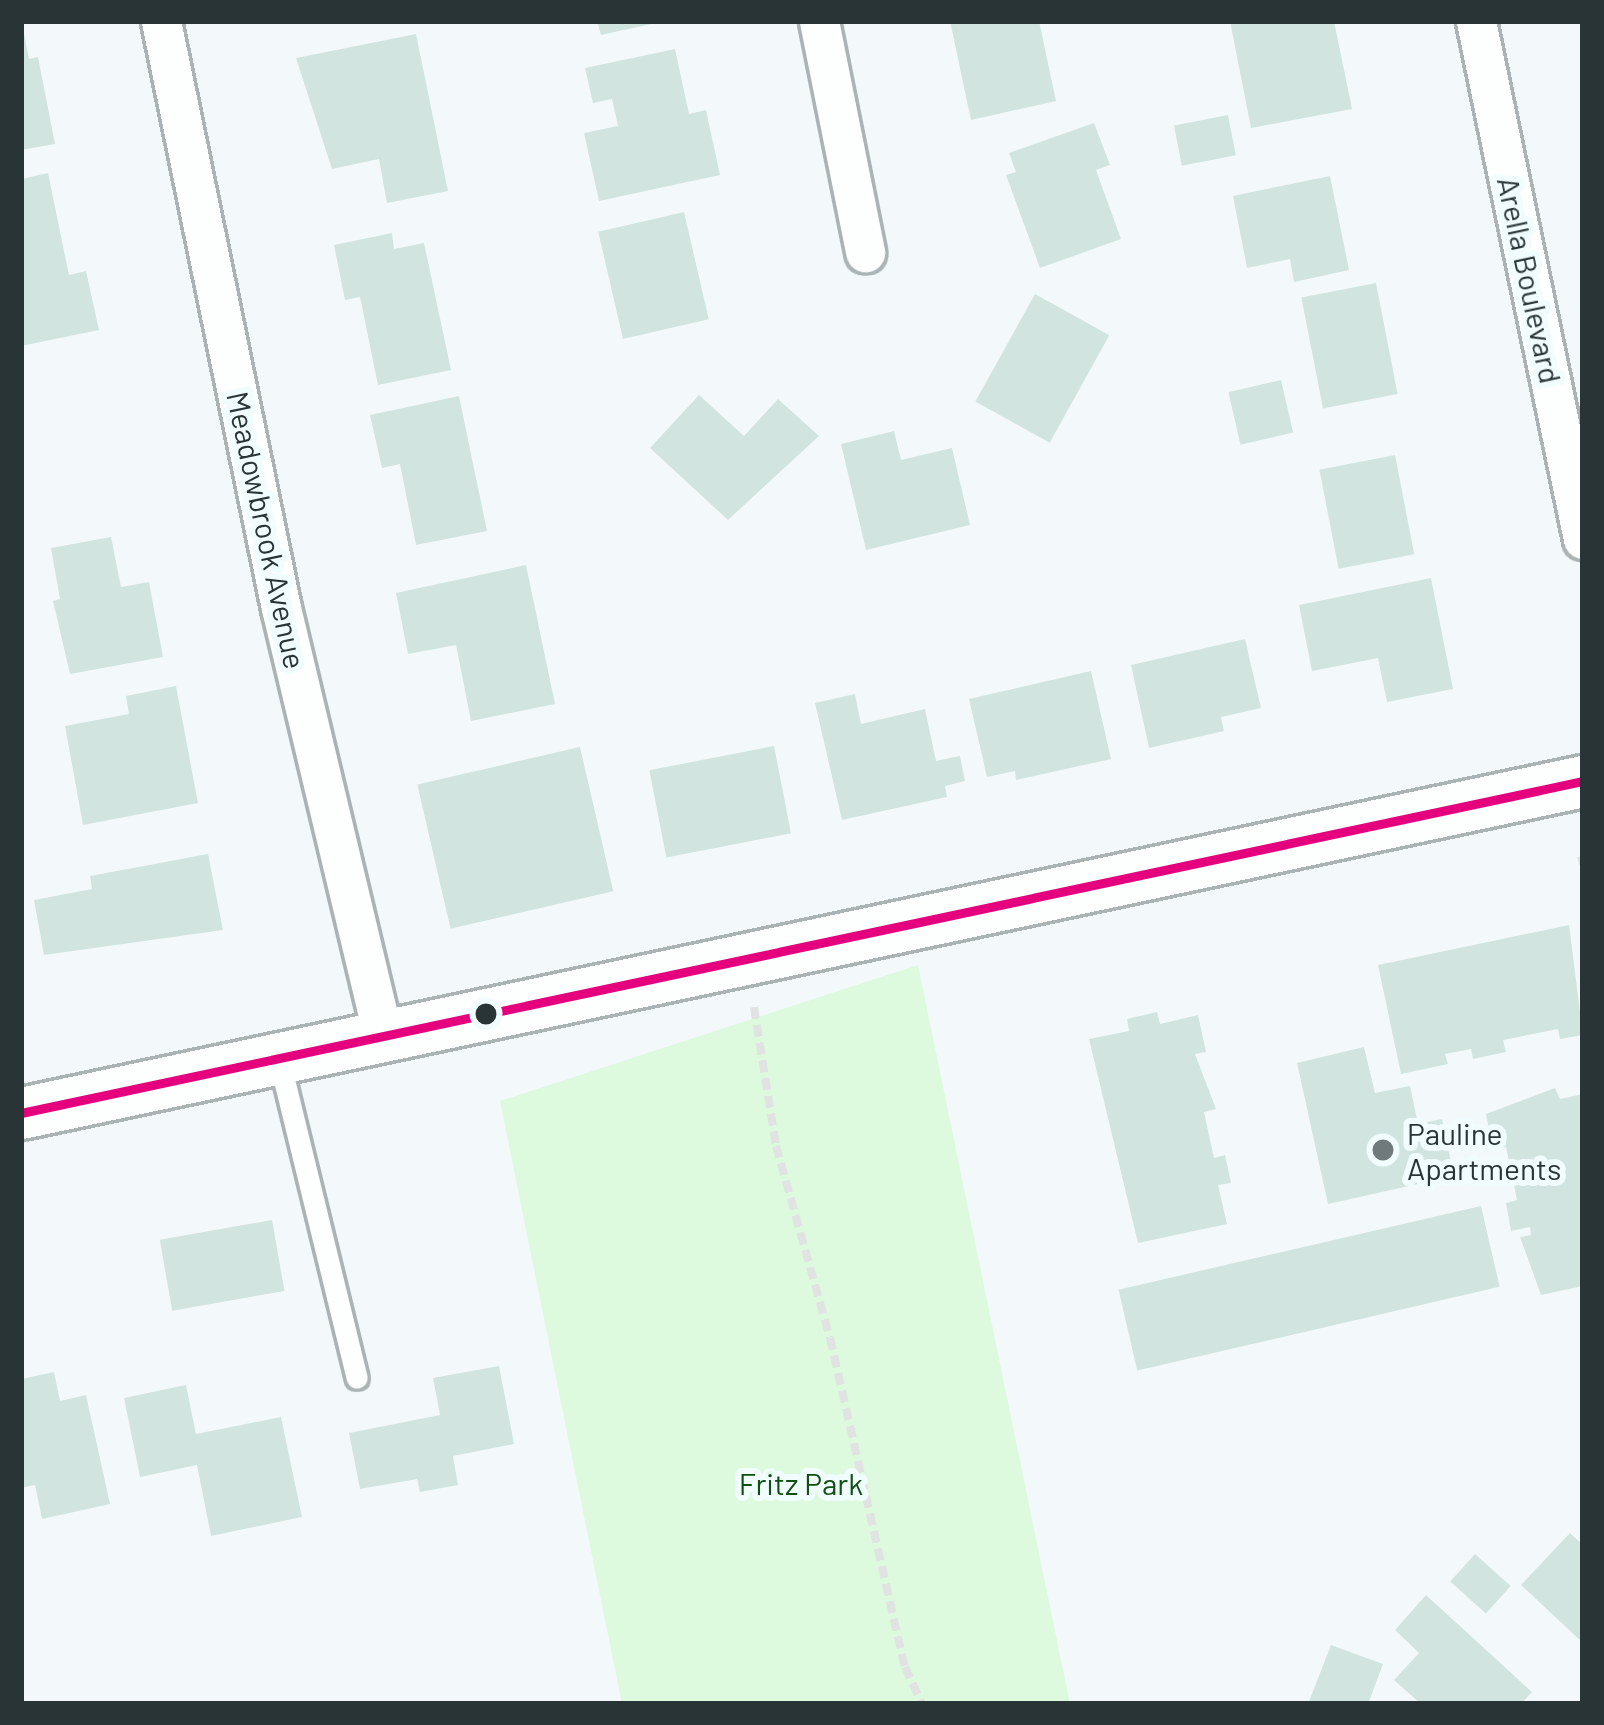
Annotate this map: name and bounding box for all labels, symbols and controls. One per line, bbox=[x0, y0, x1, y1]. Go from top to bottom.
street label: Arella Boulevard bbox=[1491, 173, 1569, 387]
street label: Meadowbrook Avenue bbox=[220, 388, 314, 672]
unlabelled marker bbox=[475, 1003, 497, 1025]
place label: Pauline Apartments bbox=[1407, 1115, 1561, 1186]
marker: Pauline Apartments bbox=[1370, 1137, 1396, 1163]
park label: Fritz Park bbox=[739, 1465, 863, 1501]

